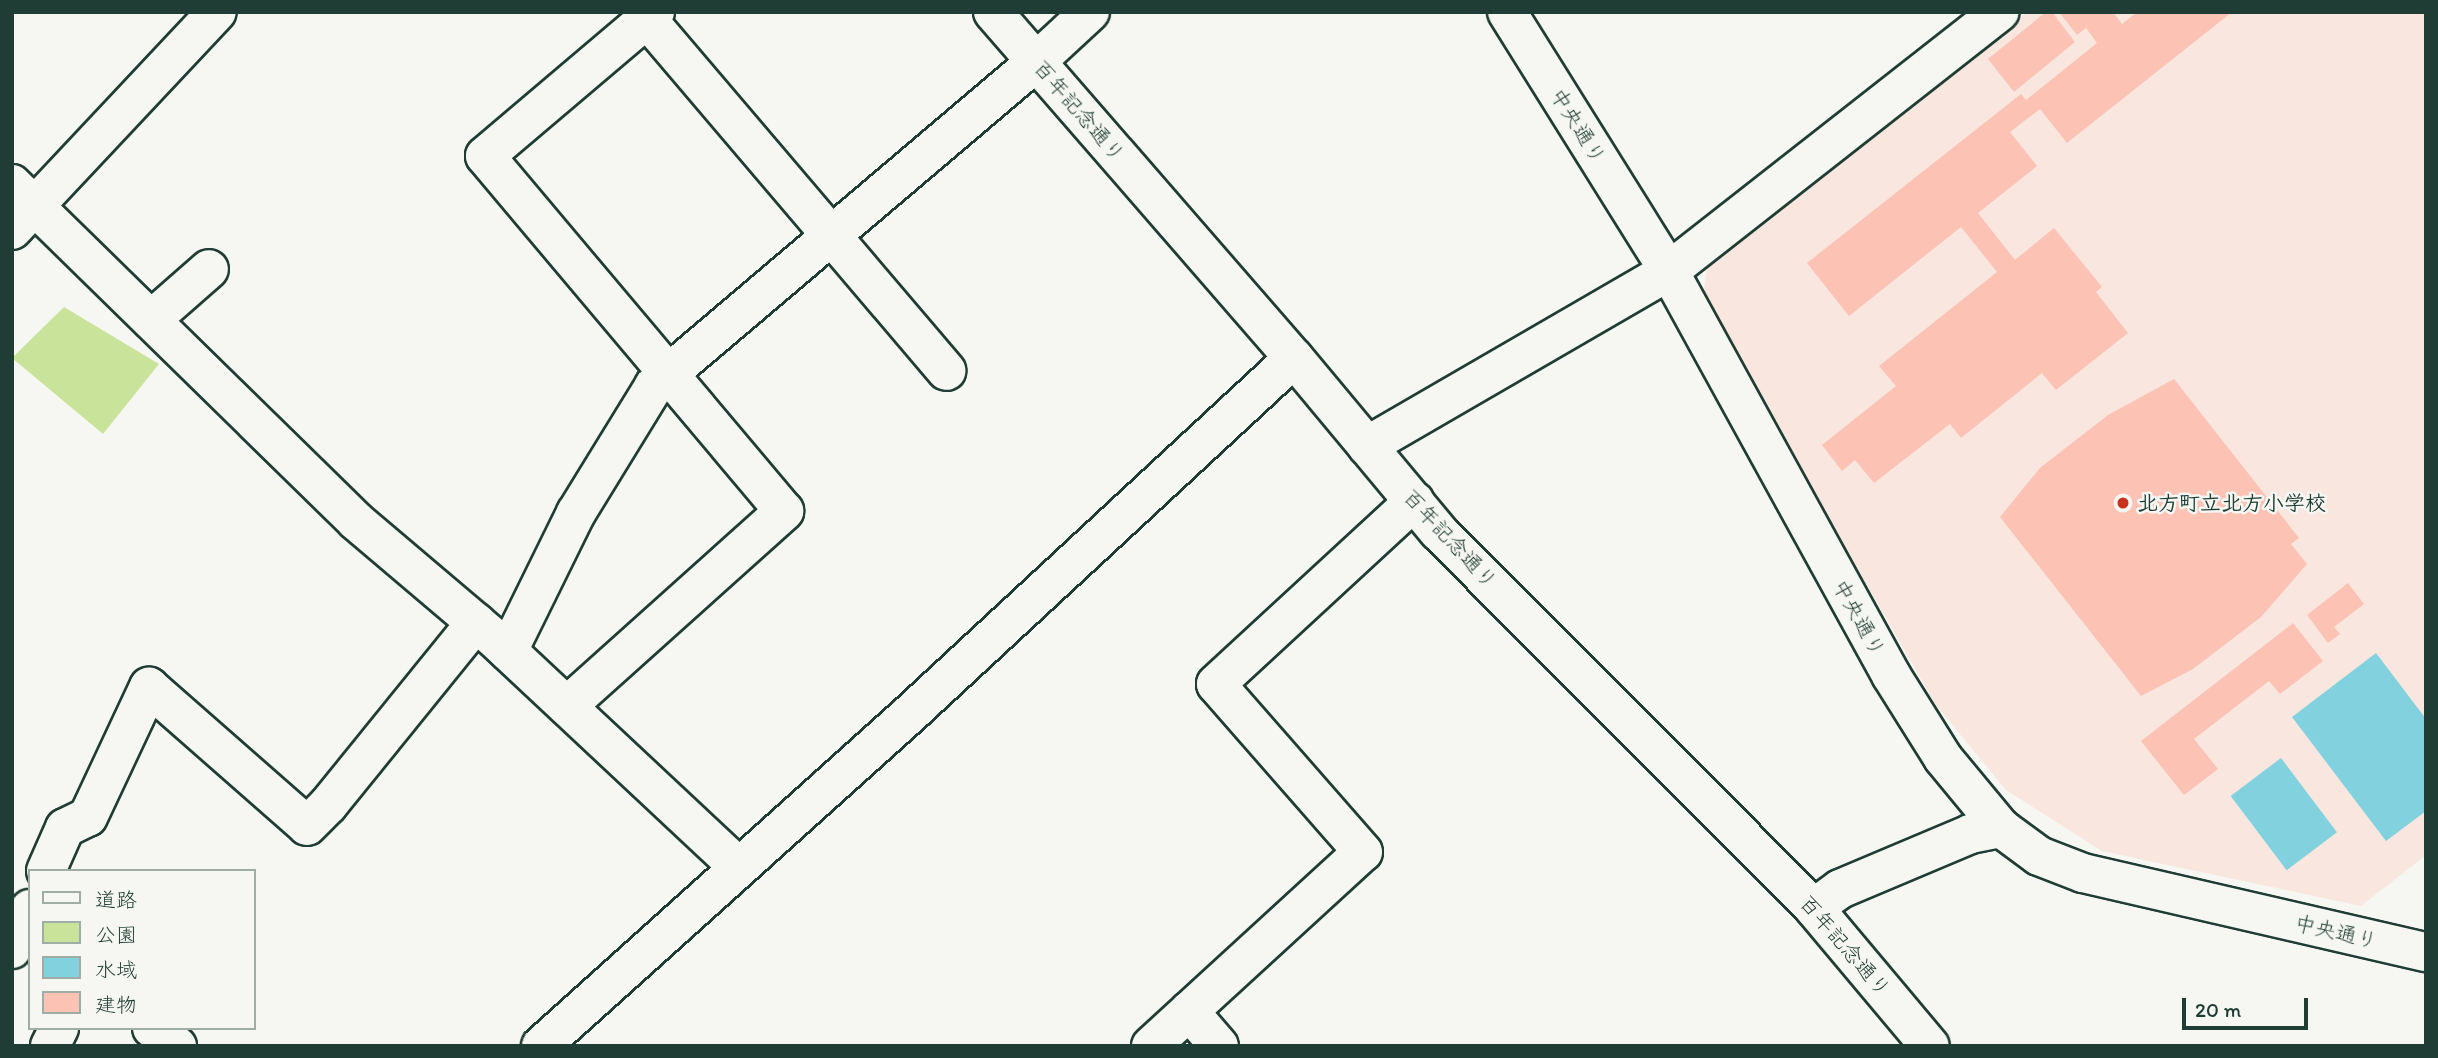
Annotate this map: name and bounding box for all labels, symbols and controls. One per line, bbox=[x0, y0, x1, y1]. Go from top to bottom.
street label: 百年記念通り bbox=[1028, 55, 1130, 167]
street label: 中央通り bbox=[1545, 84, 1611, 168]
street label: 百年記念通り bbox=[1398, 484, 1502, 594]
place label: 北方町立北方小学校 bbox=[2137, 490, 2326, 516]
marker: 北方町立北方小学校 bbox=[2115, 495, 2131, 511]
street label: 中央通り bbox=[1828, 575, 1890, 661]
legend bbox=[28, 869, 256, 1030]
text: 道路 bbox=[95, 887, 137, 912]
street label: 百年記念通り bbox=[1794, 890, 1896, 1002]
street label: 中央通り bbox=[2292, 910, 2380, 954]
text: 公園 bbox=[95, 922, 137, 947]
text: 水域 bbox=[95, 957, 137, 982]
scale bar bbox=[2186, 984, 2312, 1028]
text: 建物 bbox=[95, 992, 137, 1017]
text: 20 m bbox=[2195, 997, 2241, 1022]

